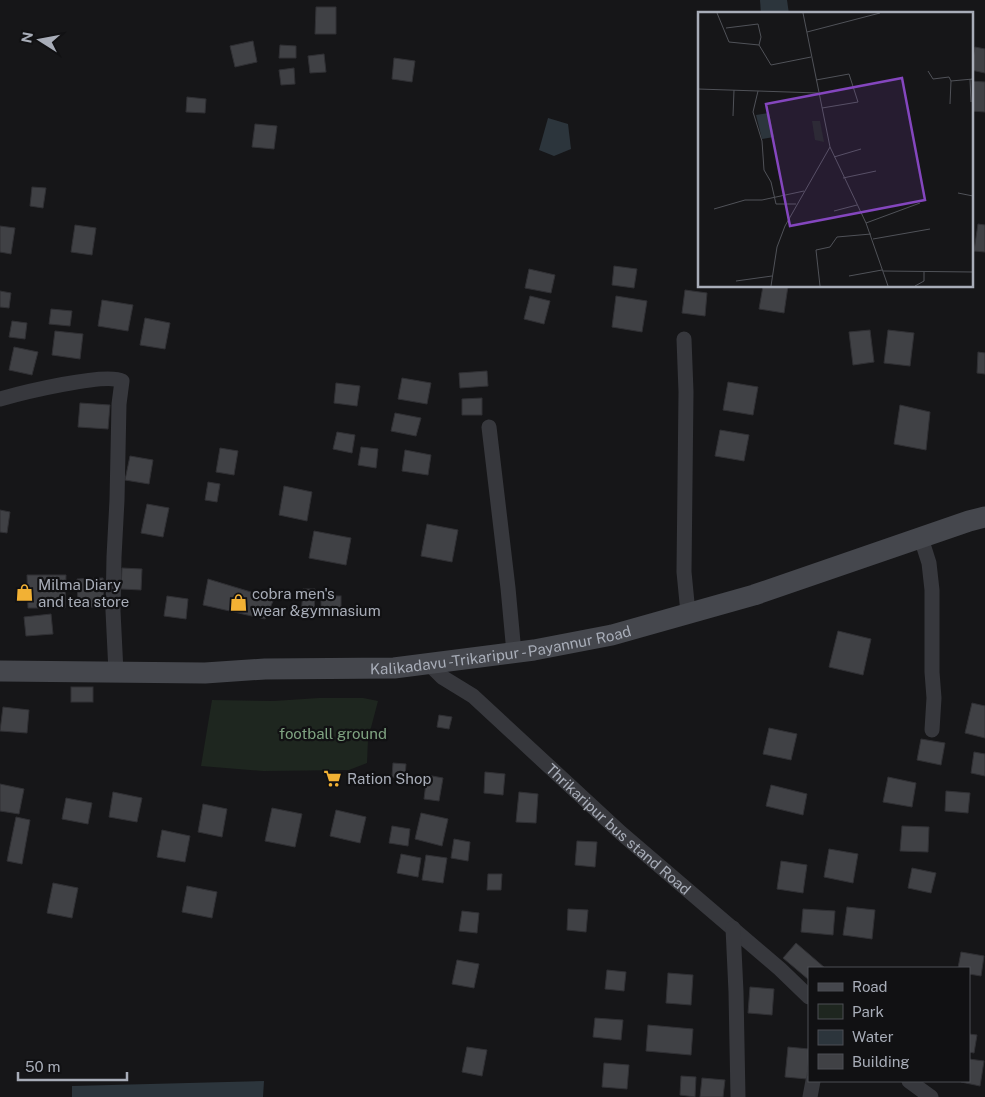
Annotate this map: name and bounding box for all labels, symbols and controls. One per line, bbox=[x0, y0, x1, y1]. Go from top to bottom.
inset map bbox=[698, 12, 972, 288]
north arrow bbox=[15, 15, 65, 65]
text: N bbox=[18, 31, 36, 44]
place label: Milma Diary and tea store bbox=[38, 576, 129, 610]
shop icon: Milma Diary and tea store bbox=[14, 583, 34, 603]
place label: cobra men's wear &gymnasium bbox=[252, 585, 381, 619]
shop icon: cobra men's wear &gymnasium bbox=[228, 592, 248, 612]
street label: Kalikadavu -Trikaripur - Payannur Road bbox=[370, 622, 633, 677]
park label: football ground bbox=[279, 725, 387, 742]
street label: Thrikaripur bus stand Road bbox=[543, 760, 695, 898]
supermarket icon: Ration Shop bbox=[323, 768, 343, 788]
place label: Ration Shop bbox=[347, 770, 431, 787]
legend bbox=[808, 967, 970, 1082]
text: Road bbox=[852, 978, 888, 995]
text: Park bbox=[852, 1003, 884, 1020]
text: Water bbox=[852, 1028, 894, 1045]
scale bar bbox=[18, 1050, 126, 1082]
text: Building bbox=[852, 1053, 910, 1070]
text: 50 m bbox=[25, 1058, 60, 1075]

